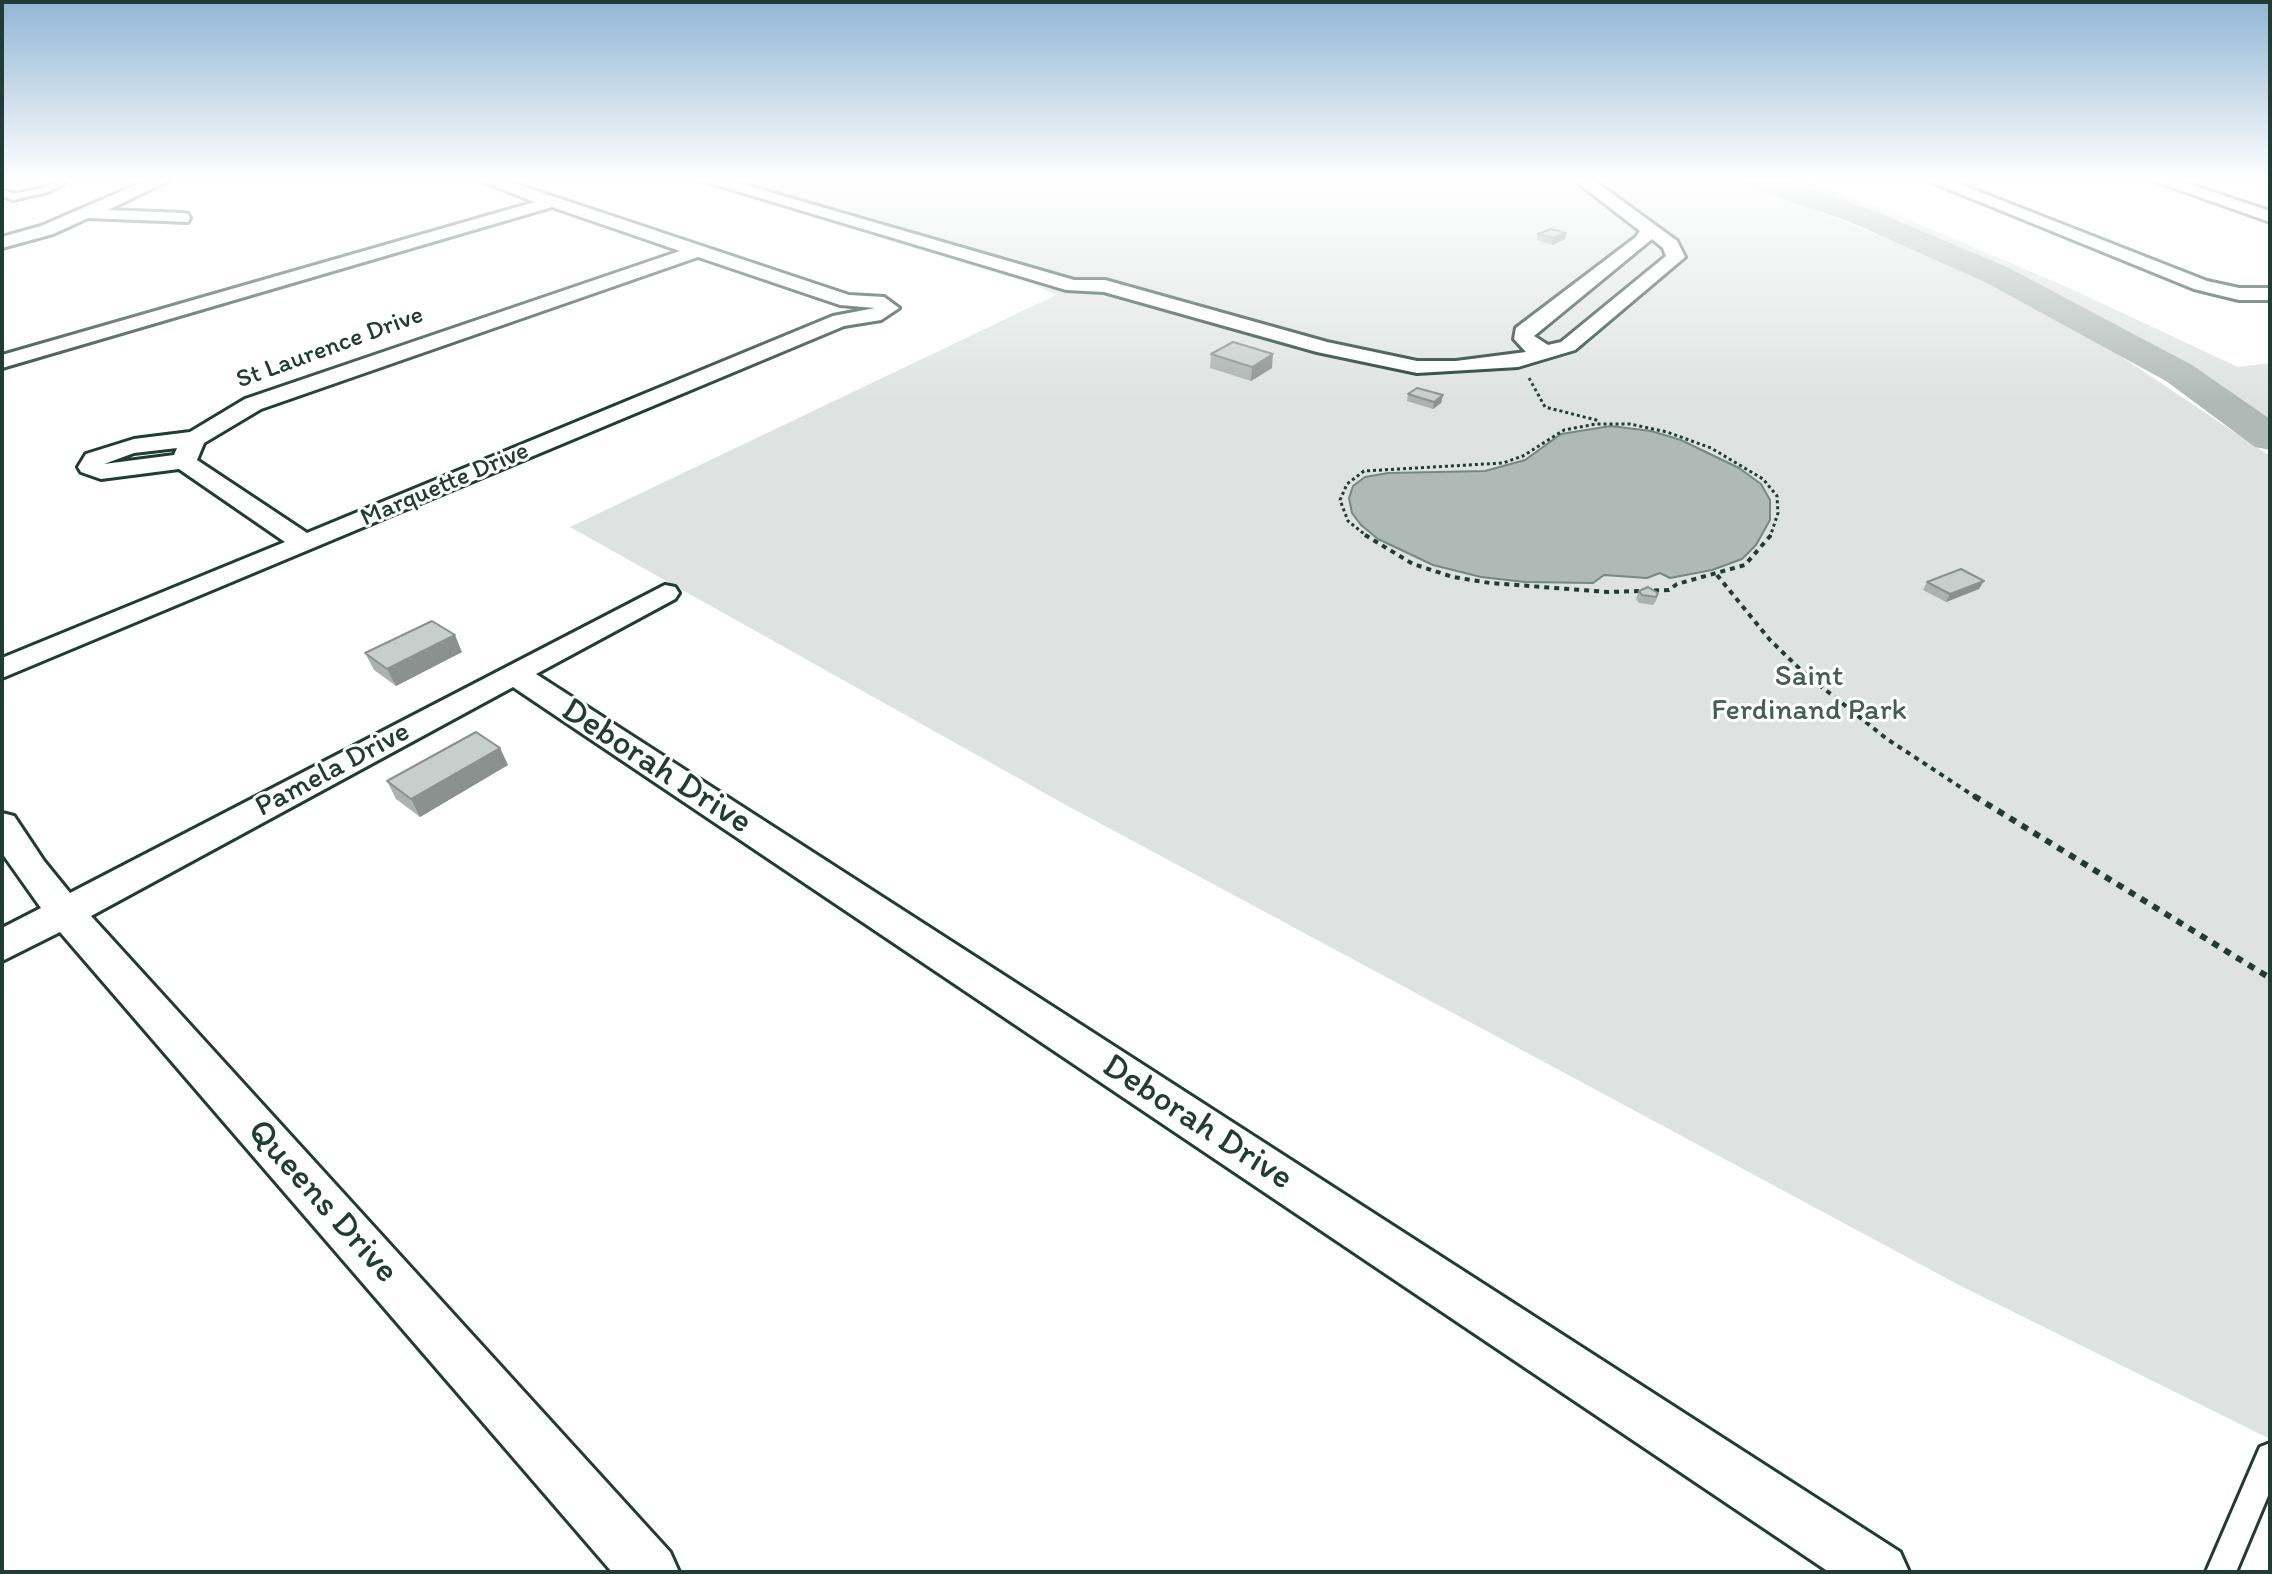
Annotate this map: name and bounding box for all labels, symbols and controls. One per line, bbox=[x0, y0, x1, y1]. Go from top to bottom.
street label: St Laurence Drive bbox=[232, 300, 428, 396]
street label: Marquette Drive bbox=[356, 436, 534, 534]
park label: Saint Ferdinand Park bbox=[1711, 659, 1907, 730]
street label: Deborah Drive bbox=[553, 689, 759, 845]
street label: Pamela Drive bbox=[250, 714, 416, 826]
street label: Deborah Drive bbox=[1094, 1045, 1300, 1201]
street label: Queens Drive bbox=[237, 1111, 407, 1293]

